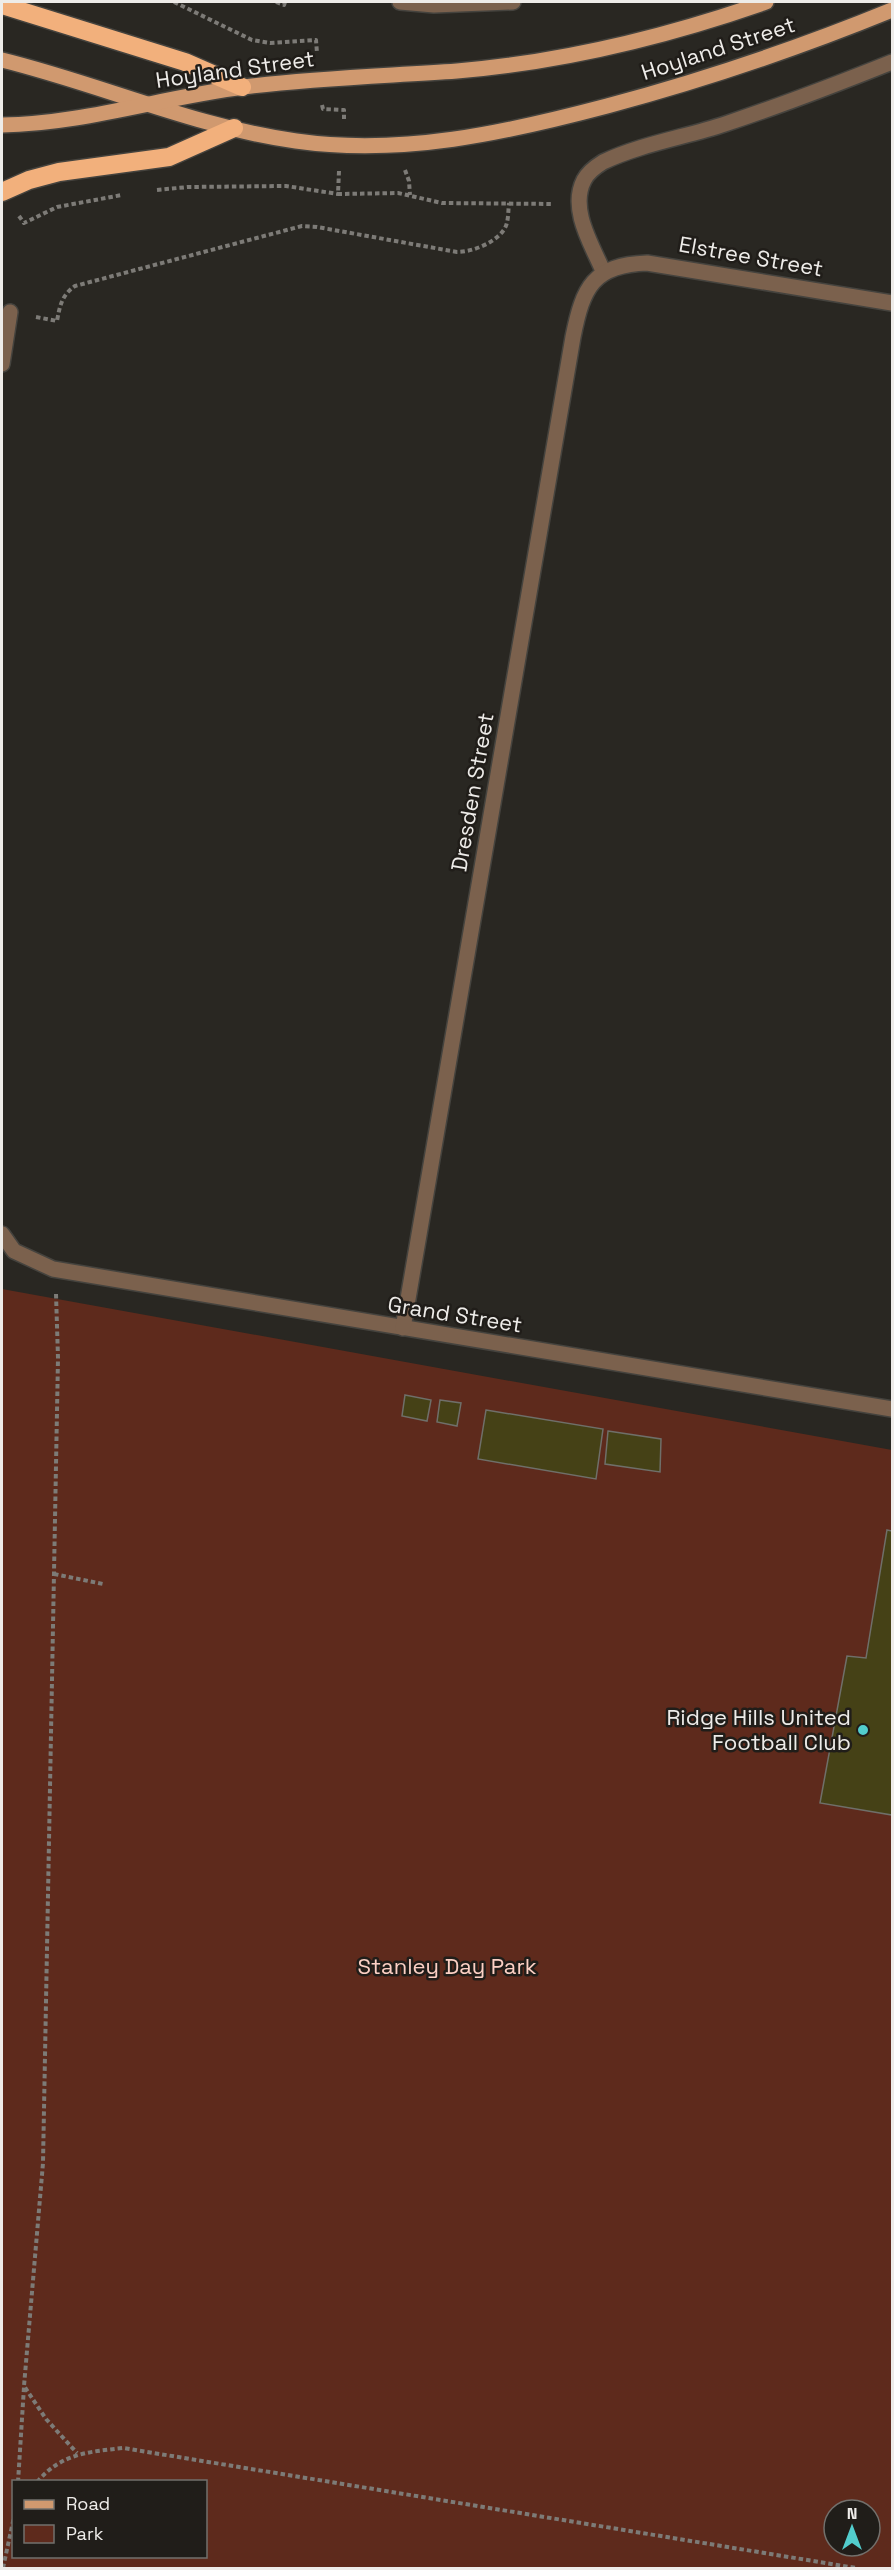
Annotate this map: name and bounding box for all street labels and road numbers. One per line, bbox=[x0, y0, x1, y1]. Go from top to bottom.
street label: Hoyland Street bbox=[638, 10, 798, 86]
street label: Hoyland Street bbox=[154, 44, 316, 94]
street label: Elstree Street bbox=[677, 230, 825, 282]
street label: Dresden Street bbox=[444, 710, 500, 874]
street label: Grand Street bbox=[386, 1290, 524, 1338]

